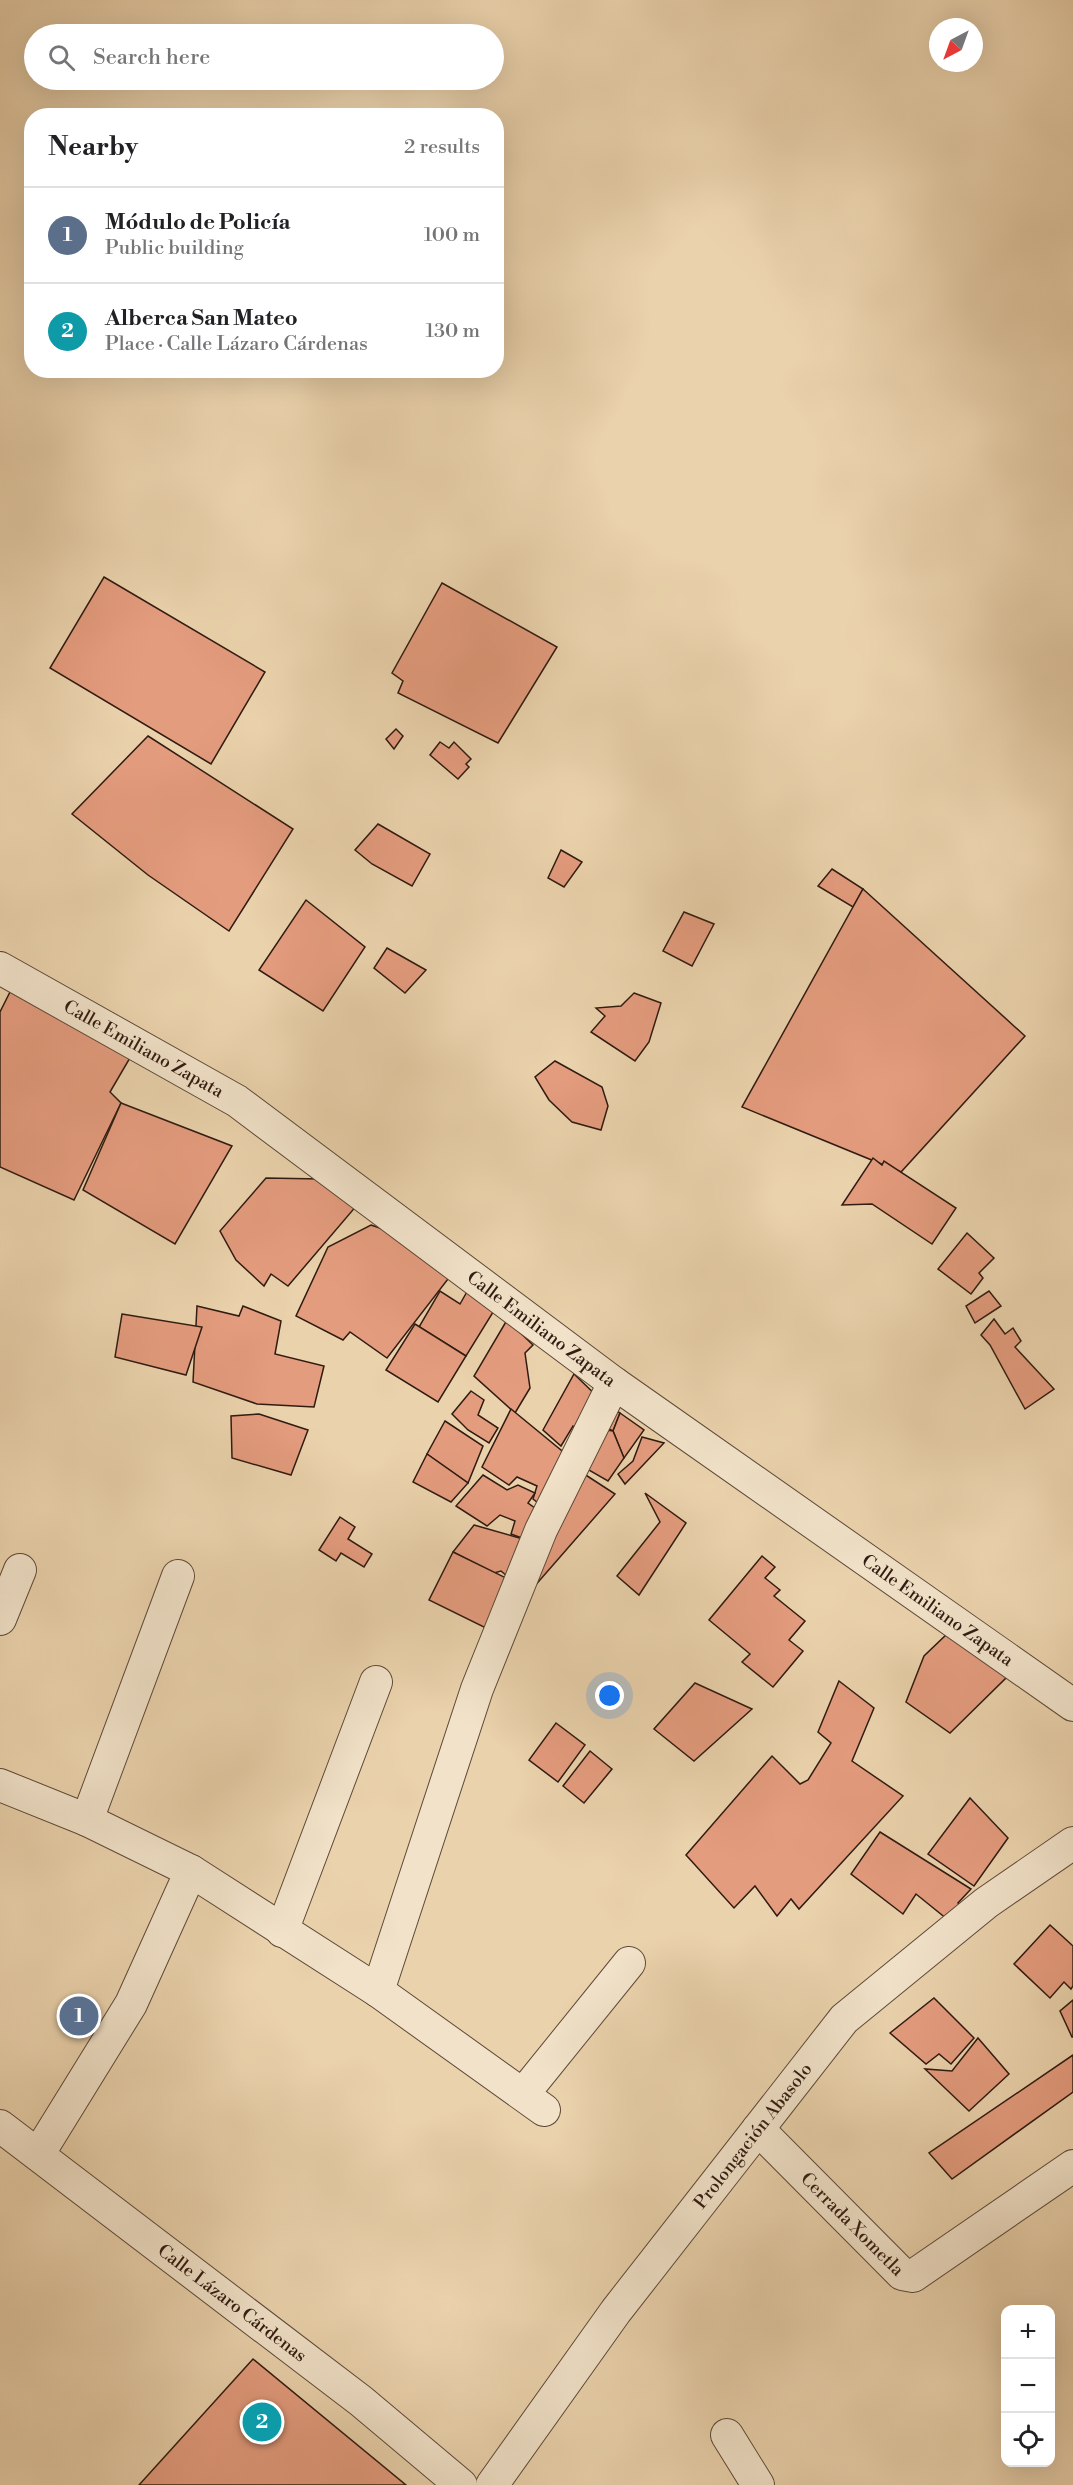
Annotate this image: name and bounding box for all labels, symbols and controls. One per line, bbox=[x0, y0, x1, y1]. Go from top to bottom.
north arrow bbox=[929, 18, 983, 72]
search box bbox=[24, 24, 504, 90]
icon: search bbox=[45, 41, 78, 74]
text: Search here bbox=[93, 44, 210, 71]
text: Nearby bbox=[48, 131, 138, 163]
text: 2 results bbox=[404, 135, 480, 160]
text: Módulo de Policía bbox=[105, 209, 290, 236]
text: 1 bbox=[63, 223, 72, 248]
text: 100 m bbox=[424, 223, 480, 248]
text: Public building bbox=[105, 236, 244, 261]
text: Alberca San Mateo bbox=[105, 305, 298, 332]
text: 2 bbox=[61, 319, 74, 344]
text: 130 m bbox=[425, 319, 480, 344]
text: Place · Calle Lázaro Cárdenas bbox=[105, 332, 368, 357]
street label: Calle Emiliano Zapata bbox=[60, 995, 229, 1103]
street label: Calle Emiliano Zapata bbox=[462, 1266, 621, 1392]
street label: Calle Emiliano Zapata bbox=[857, 1549, 1019, 1672]
your location bbox=[595, 1681, 624, 1710]
pin: 1 bbox=[60, 1994, 98, 2038]
street label: Prolongación Abasolo bbox=[689, 2058, 817, 2213]
street label: Cerrada Xometla bbox=[796, 2167, 910, 2282]
street label: Calle Lázaro Cárdenas bbox=[153, 2239, 311, 2367]
map controls bbox=[1001, 2305, 1055, 2467]
button: + bbox=[1001, 2305, 1055, 2359]
button: − bbox=[1001, 2359, 1055, 2413]
pin: 2 bbox=[242, 2400, 282, 2444]
button: locate bbox=[1001, 2413, 1055, 2467]

